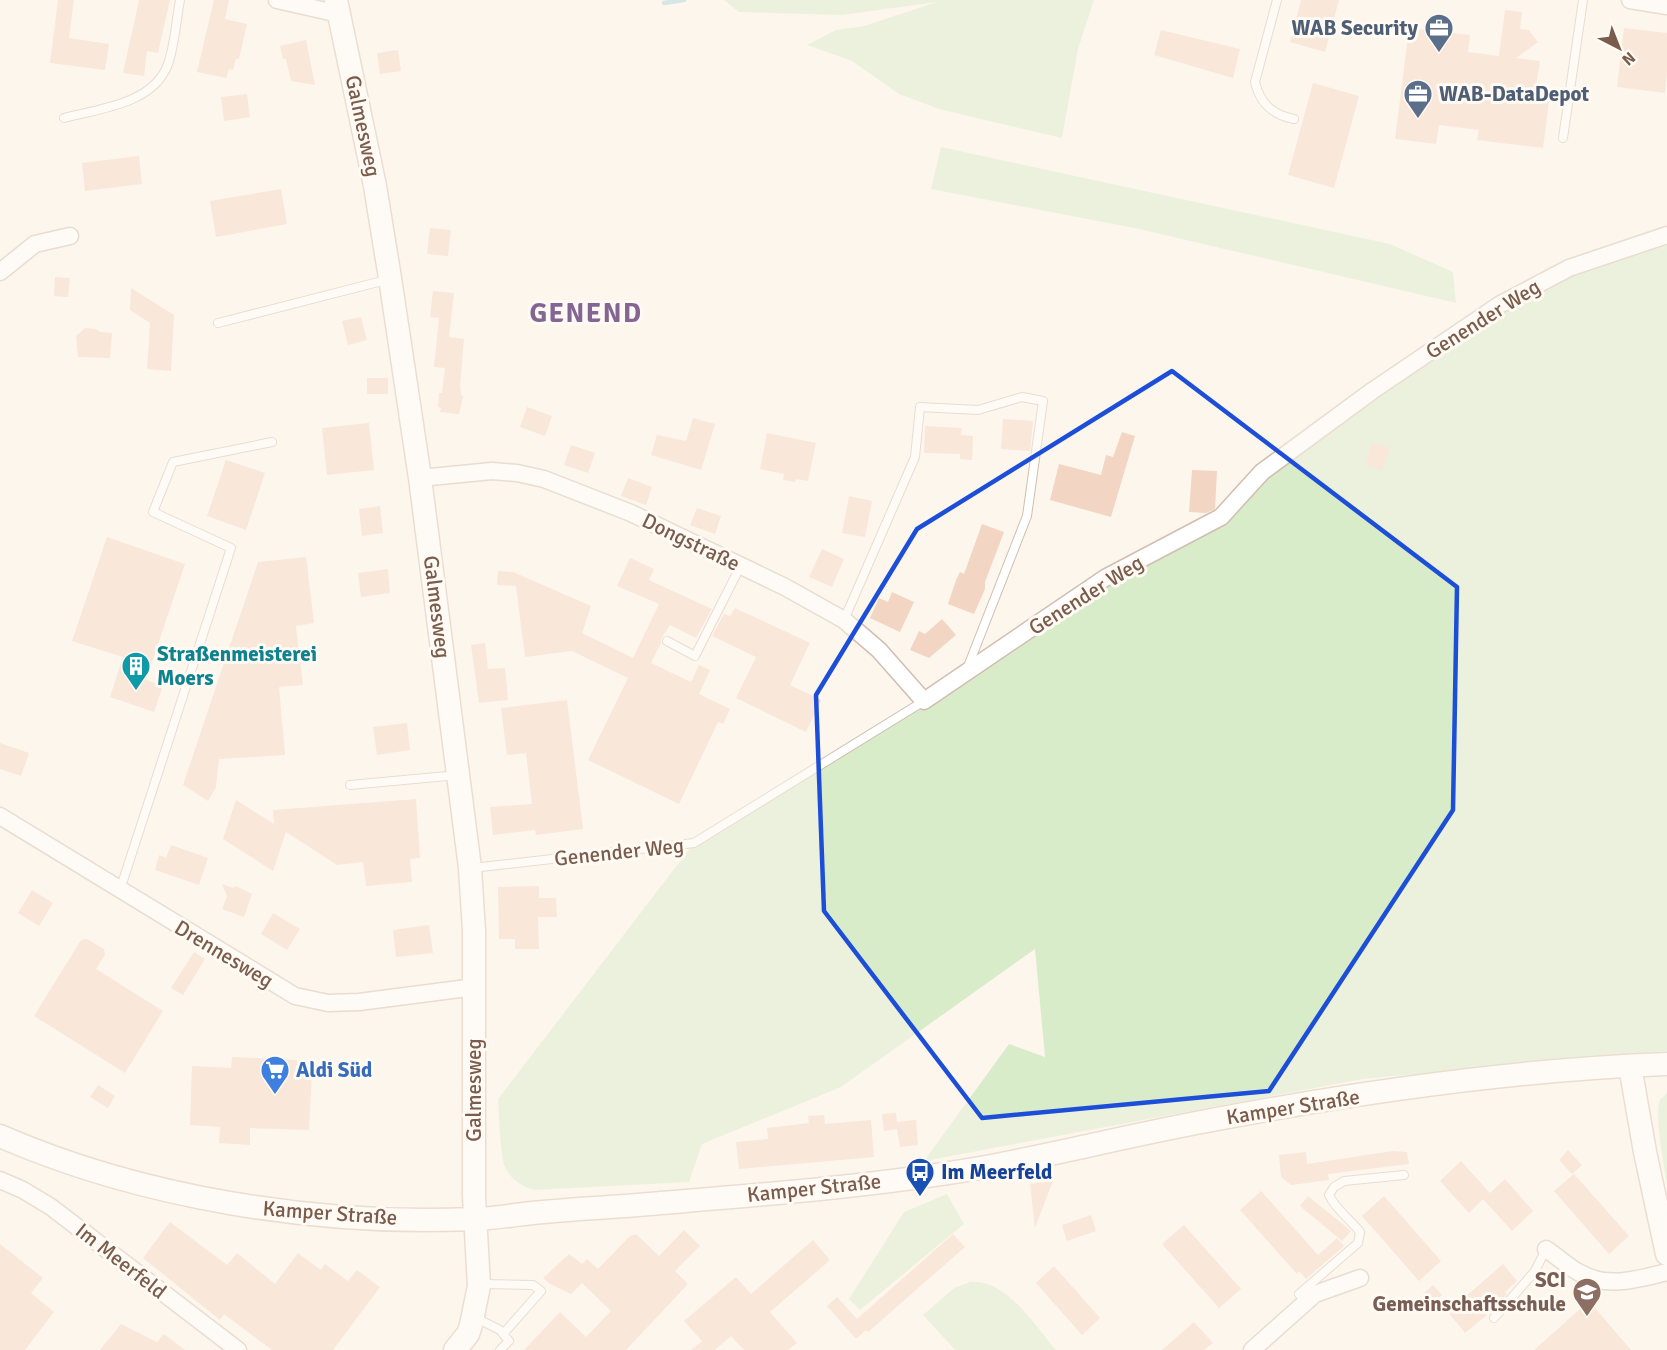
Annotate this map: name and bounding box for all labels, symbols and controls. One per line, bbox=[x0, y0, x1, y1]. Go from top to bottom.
office icon: WAB Security bbox=[1423, 12, 1455, 54]
place label: WAB Security bbox=[1292, 15, 1419, 41]
north arrow bbox=[1589, 18, 1649, 78]
text: N bbox=[1618, 47, 1639, 70]
street label: Galmesweg bbox=[340, 73, 386, 179]
office icon: WAB-DataDepot bbox=[1402, 78, 1434, 120]
place label: WAB-DataDepot bbox=[1439, 81, 1589, 107]
street label: Genender Weg bbox=[1421, 274, 1545, 364]
district label: GENEND bbox=[529, 297, 643, 330]
street label: Dongstraße bbox=[638, 507, 744, 577]
street label: Genender Weg bbox=[1024, 550, 1148, 640]
street label: Galmesweg bbox=[418, 554, 456, 660]
place label: Straßenmeisterei Moers bbox=[157, 641, 317, 691]
building icon: Straßenmeisterei Moers bbox=[120, 650, 152, 692]
street label: Genender Weg bbox=[553, 832, 685, 872]
street label: Drennesweg bbox=[170, 914, 278, 994]
street label: Galmesweg bbox=[461, 1038, 487, 1142]
supermarket icon: Aldi Süd bbox=[259, 1054, 291, 1096]
place label: Aldi Süd bbox=[296, 1057, 372, 1083]
street label: Kamper Straße bbox=[1224, 1084, 1362, 1130]
bus stop icon: Im Meerfeld bbox=[904, 1156, 936, 1198]
place label: Im Meerfeld bbox=[941, 1159, 1052, 1185]
street label: Kamper Straße bbox=[746, 1168, 882, 1208]
street label: Kamper Straße bbox=[262, 1195, 398, 1231]
street label: Im Meerfeld bbox=[70, 1217, 172, 1305]
place label: SCI Gemeinschaftsschule bbox=[1373, 1267, 1566, 1317]
school or university icon: SCI Gemeinschaftsschule bbox=[1571, 1276, 1603, 1318]

